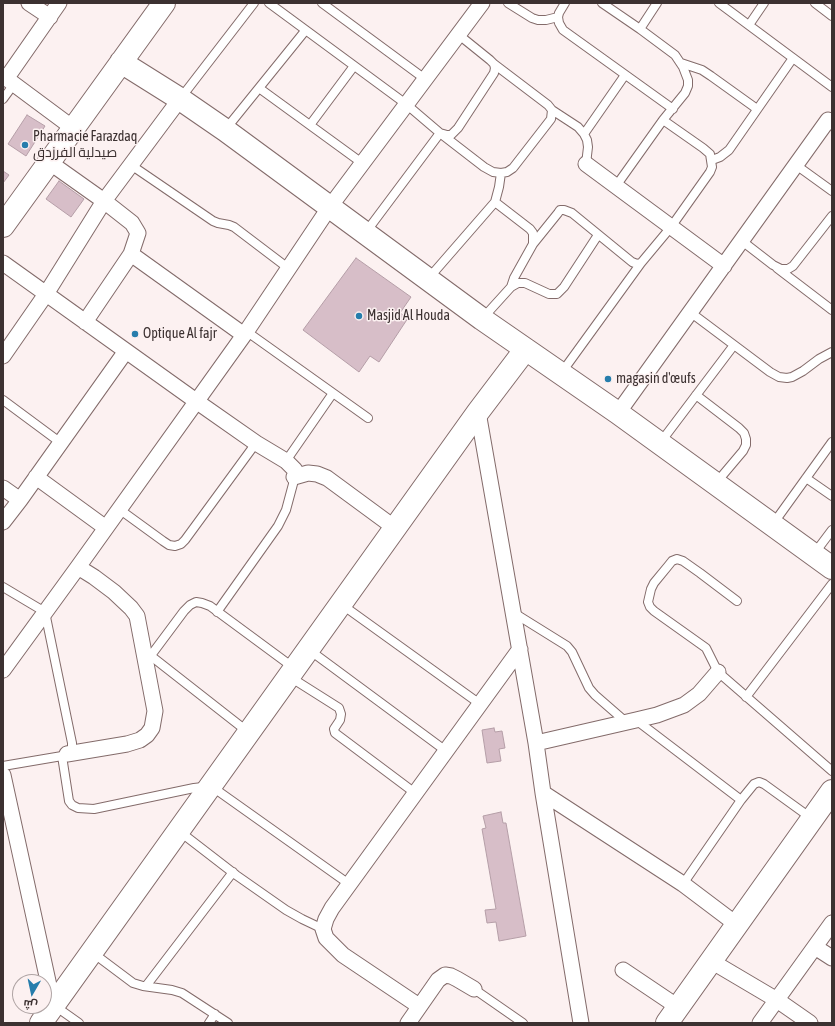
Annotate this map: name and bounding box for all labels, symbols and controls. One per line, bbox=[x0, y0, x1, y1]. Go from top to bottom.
place label: Pharmacie Farazdaq صيدلية الفرزدق bbox=[33, 129, 137, 162]
marker: Pharmacie Farazdaq صيدلية الفرزدق bbox=[20, 140, 30, 150]
place label: Masjid Al Houda bbox=[367, 308, 450, 324]
marker: Masjid Al Houda bbox=[354, 311, 364, 321]
place label: Optique Al fajr bbox=[143, 326, 217, 342]
marker: Optique Al fajr bbox=[130, 329, 140, 339]
place label: magasin d'œufs bbox=[616, 371, 696, 387]
marker: magasin d'œufs bbox=[603, 374, 613, 384]
north arrow bbox=[12, 974, 52, 1014]
text: ش bbox=[22, 998, 38, 1012]

